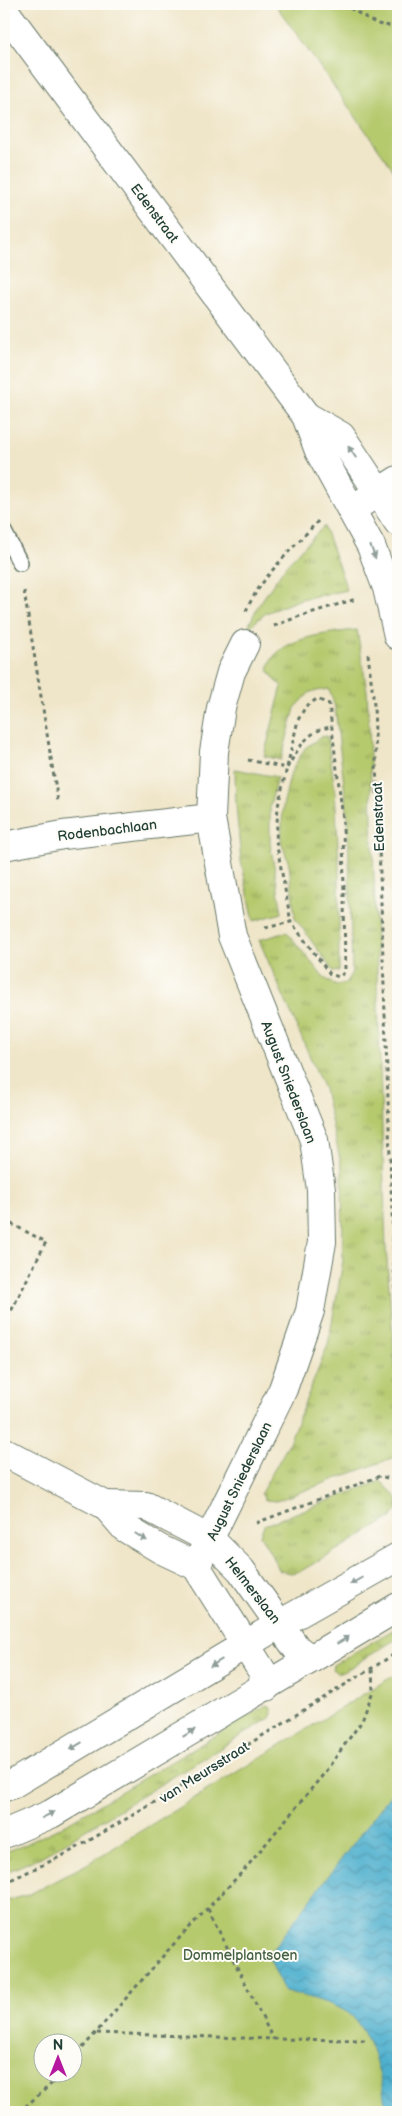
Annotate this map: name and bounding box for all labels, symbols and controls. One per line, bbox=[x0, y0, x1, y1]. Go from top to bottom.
street label: Edenstraat bbox=[127, 180, 183, 247]
one-way arrow bbox=[347, 446, 357, 459]
one-way arrow bbox=[369, 545, 377, 560]
street label: Edenstraat bbox=[369, 781, 388, 852]
street label: Rodenbachlaan bbox=[56, 816, 158, 845]
street label: August Sniederslaan bbox=[257, 1019, 320, 1146]
street label: August Sniederslaan bbox=[203, 1419, 276, 1543]
one-way arrow bbox=[134, 1533, 147, 1542]
street label: Helmerslaan bbox=[221, 1553, 284, 1627]
one-way arrow bbox=[349, 1577, 363, 1585]
one-way arrow bbox=[336, 1635, 349, 1644]
one-way arrow bbox=[209, 1658, 222, 1667]
one-way arrow bbox=[182, 1728, 195, 1737]
street label: van Meursstraat bbox=[155, 1738, 253, 1807]
one-way arrow bbox=[68, 1742, 83, 1750]
one-way arrow bbox=[41, 1811, 56, 1819]
park label: Dommelplantsoen bbox=[183, 1947, 297, 1964]
north arrow bbox=[32, 2034, 82, 2084]
text: N bbox=[53, 2037, 63, 2054]

